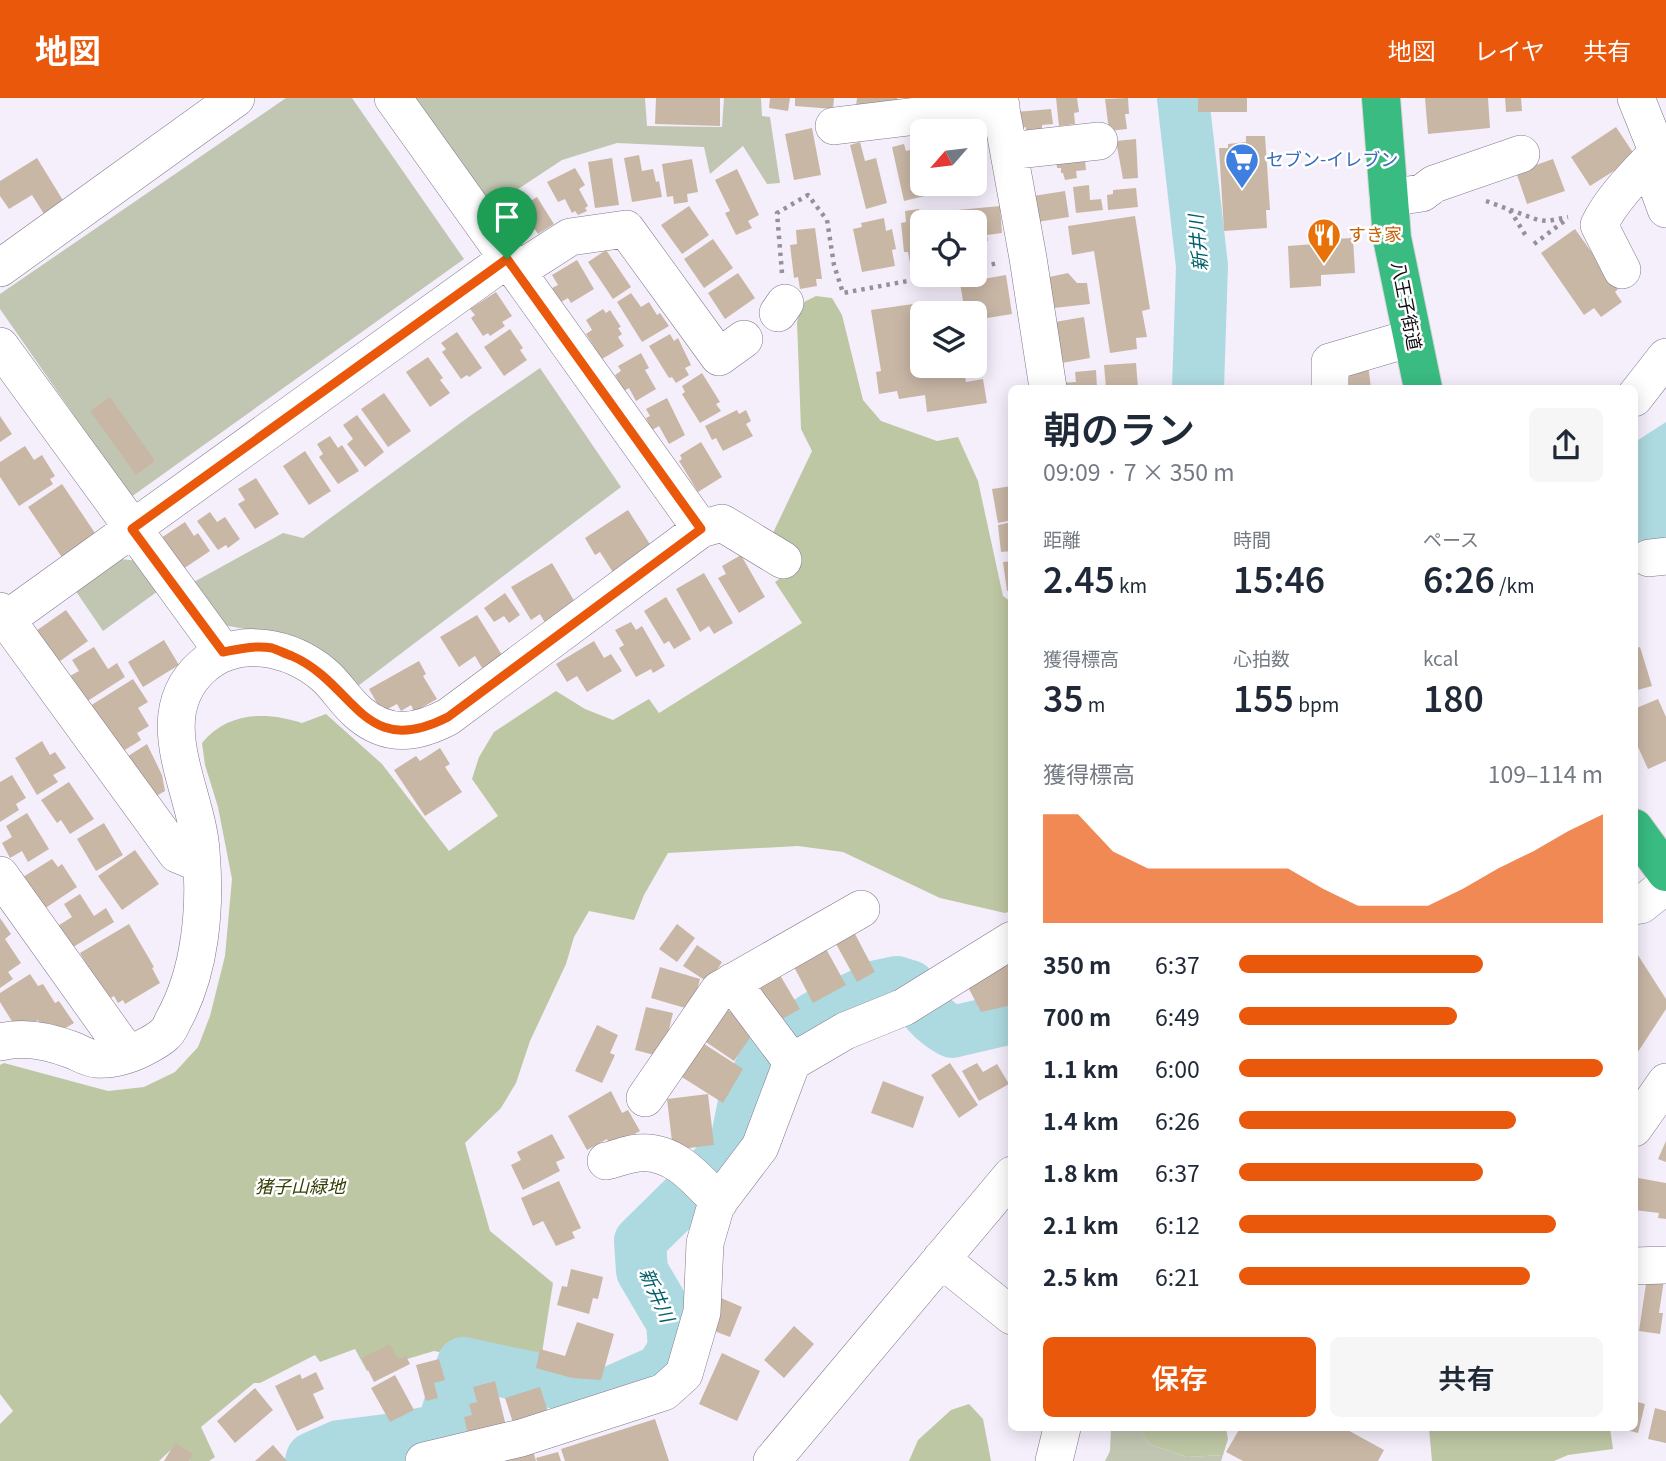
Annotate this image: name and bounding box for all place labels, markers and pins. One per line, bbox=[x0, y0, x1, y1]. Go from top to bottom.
supermarket icon: セブン-イレブン bbox=[1223, 141, 1261, 190]
place label: セブン-イレブン bbox=[1266, 145, 1398, 171]
pin bbox=[477, 187, 537, 259]
restaurant icon: すき家 bbox=[1305, 216, 1343, 265]
place label: すき家 bbox=[1348, 220, 1402, 246]

